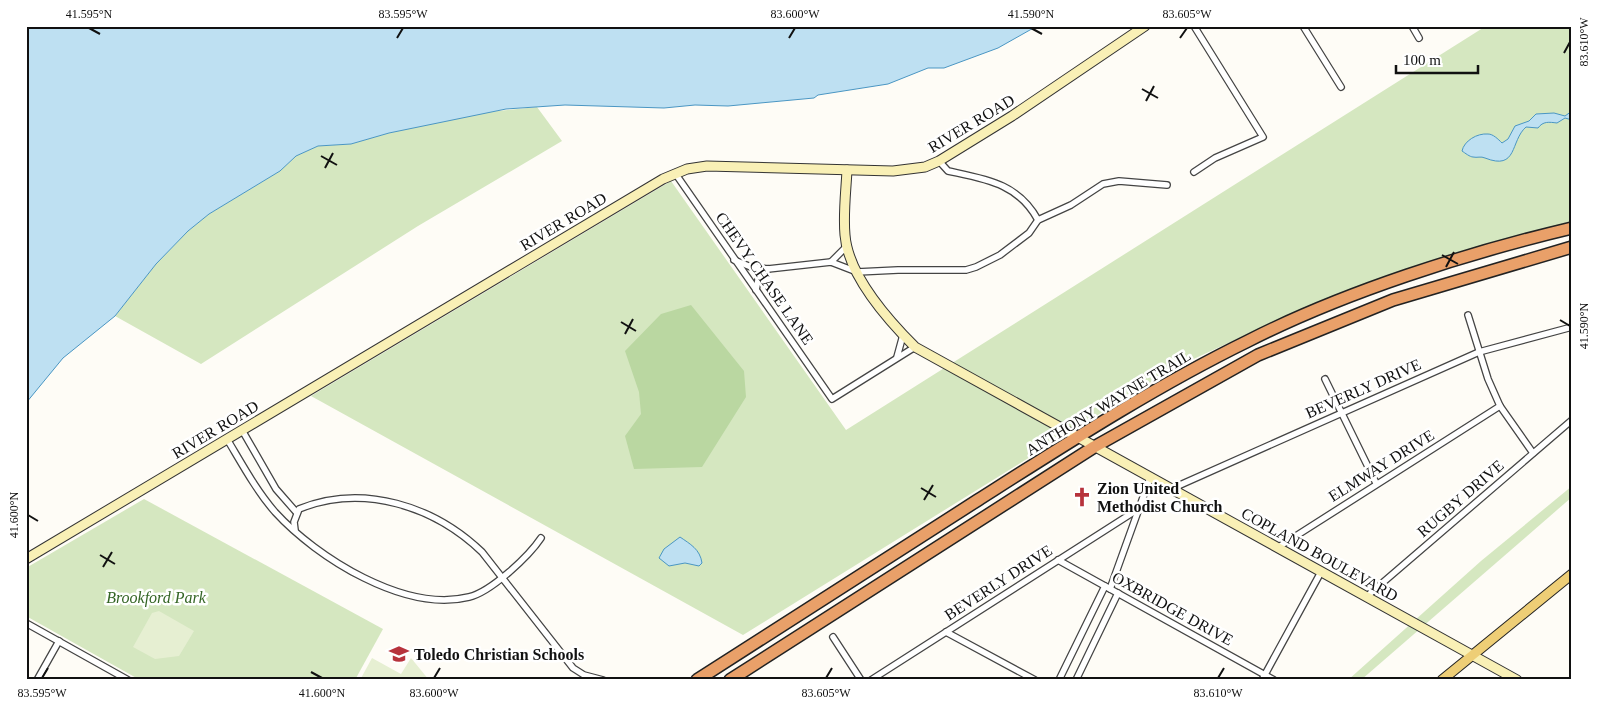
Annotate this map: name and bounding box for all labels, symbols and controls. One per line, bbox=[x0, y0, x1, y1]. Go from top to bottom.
text: 41.595°N bbox=[66, 7, 113, 21]
text: 83.595°W bbox=[378, 7, 428, 21]
text: 83.600°W bbox=[770, 7, 820, 21]
text: 41.590°N bbox=[1008, 7, 1055, 21]
text: 83.605°W bbox=[1162, 7, 1212, 21]
text: 83.610°W bbox=[1577, 17, 1591, 67]
scale bar bbox=[1396, 42, 1478, 74]
text: 100 m bbox=[1403, 52, 1441, 68]
street label: RIVER ROAD bbox=[925, 91, 1017, 156]
street label: RIVER ROAD bbox=[517, 189, 609, 254]
street label: CHEVY CHASE LANE bbox=[712, 209, 817, 348]
text: 41.590°N bbox=[1577, 302, 1591, 349]
street label: ANTHONY WAYNE TRAIL bbox=[1023, 346, 1194, 458]
street label: BEVERLY DRIVE bbox=[1303, 355, 1424, 422]
street label: RIVER ROAD bbox=[169, 397, 261, 462]
street label: ELMWAY DRIVE bbox=[1325, 426, 1437, 505]
street label: RUGBY DRIVE bbox=[1414, 456, 1507, 540]
place label: Zion United Methodist Church bbox=[1097, 480, 1223, 515]
church icon: Zion United Methodist Church bbox=[1071, 486, 1093, 508]
text: 41.600°N bbox=[7, 491, 21, 538]
street label: COPLAND BOULEVARD bbox=[1239, 504, 1401, 605]
street label: BEVERLY DRIVE bbox=[941, 541, 1055, 623]
street label: OXBRIDGE DRIVE bbox=[1109, 568, 1236, 649]
park label: Brookford Park bbox=[106, 589, 207, 607]
school or university icon: Toledo Christian Schools bbox=[388, 643, 410, 665]
place label: Toledo Christian Schools bbox=[414, 646, 584, 663]
text: 83.595°W bbox=[17, 686, 67, 700]
text: 41.600°N bbox=[299, 686, 346, 700]
text: 83.600°W bbox=[409, 686, 459, 700]
text: 83.605°W bbox=[801, 686, 851, 700]
text: 83.610°W bbox=[1193, 686, 1243, 700]

